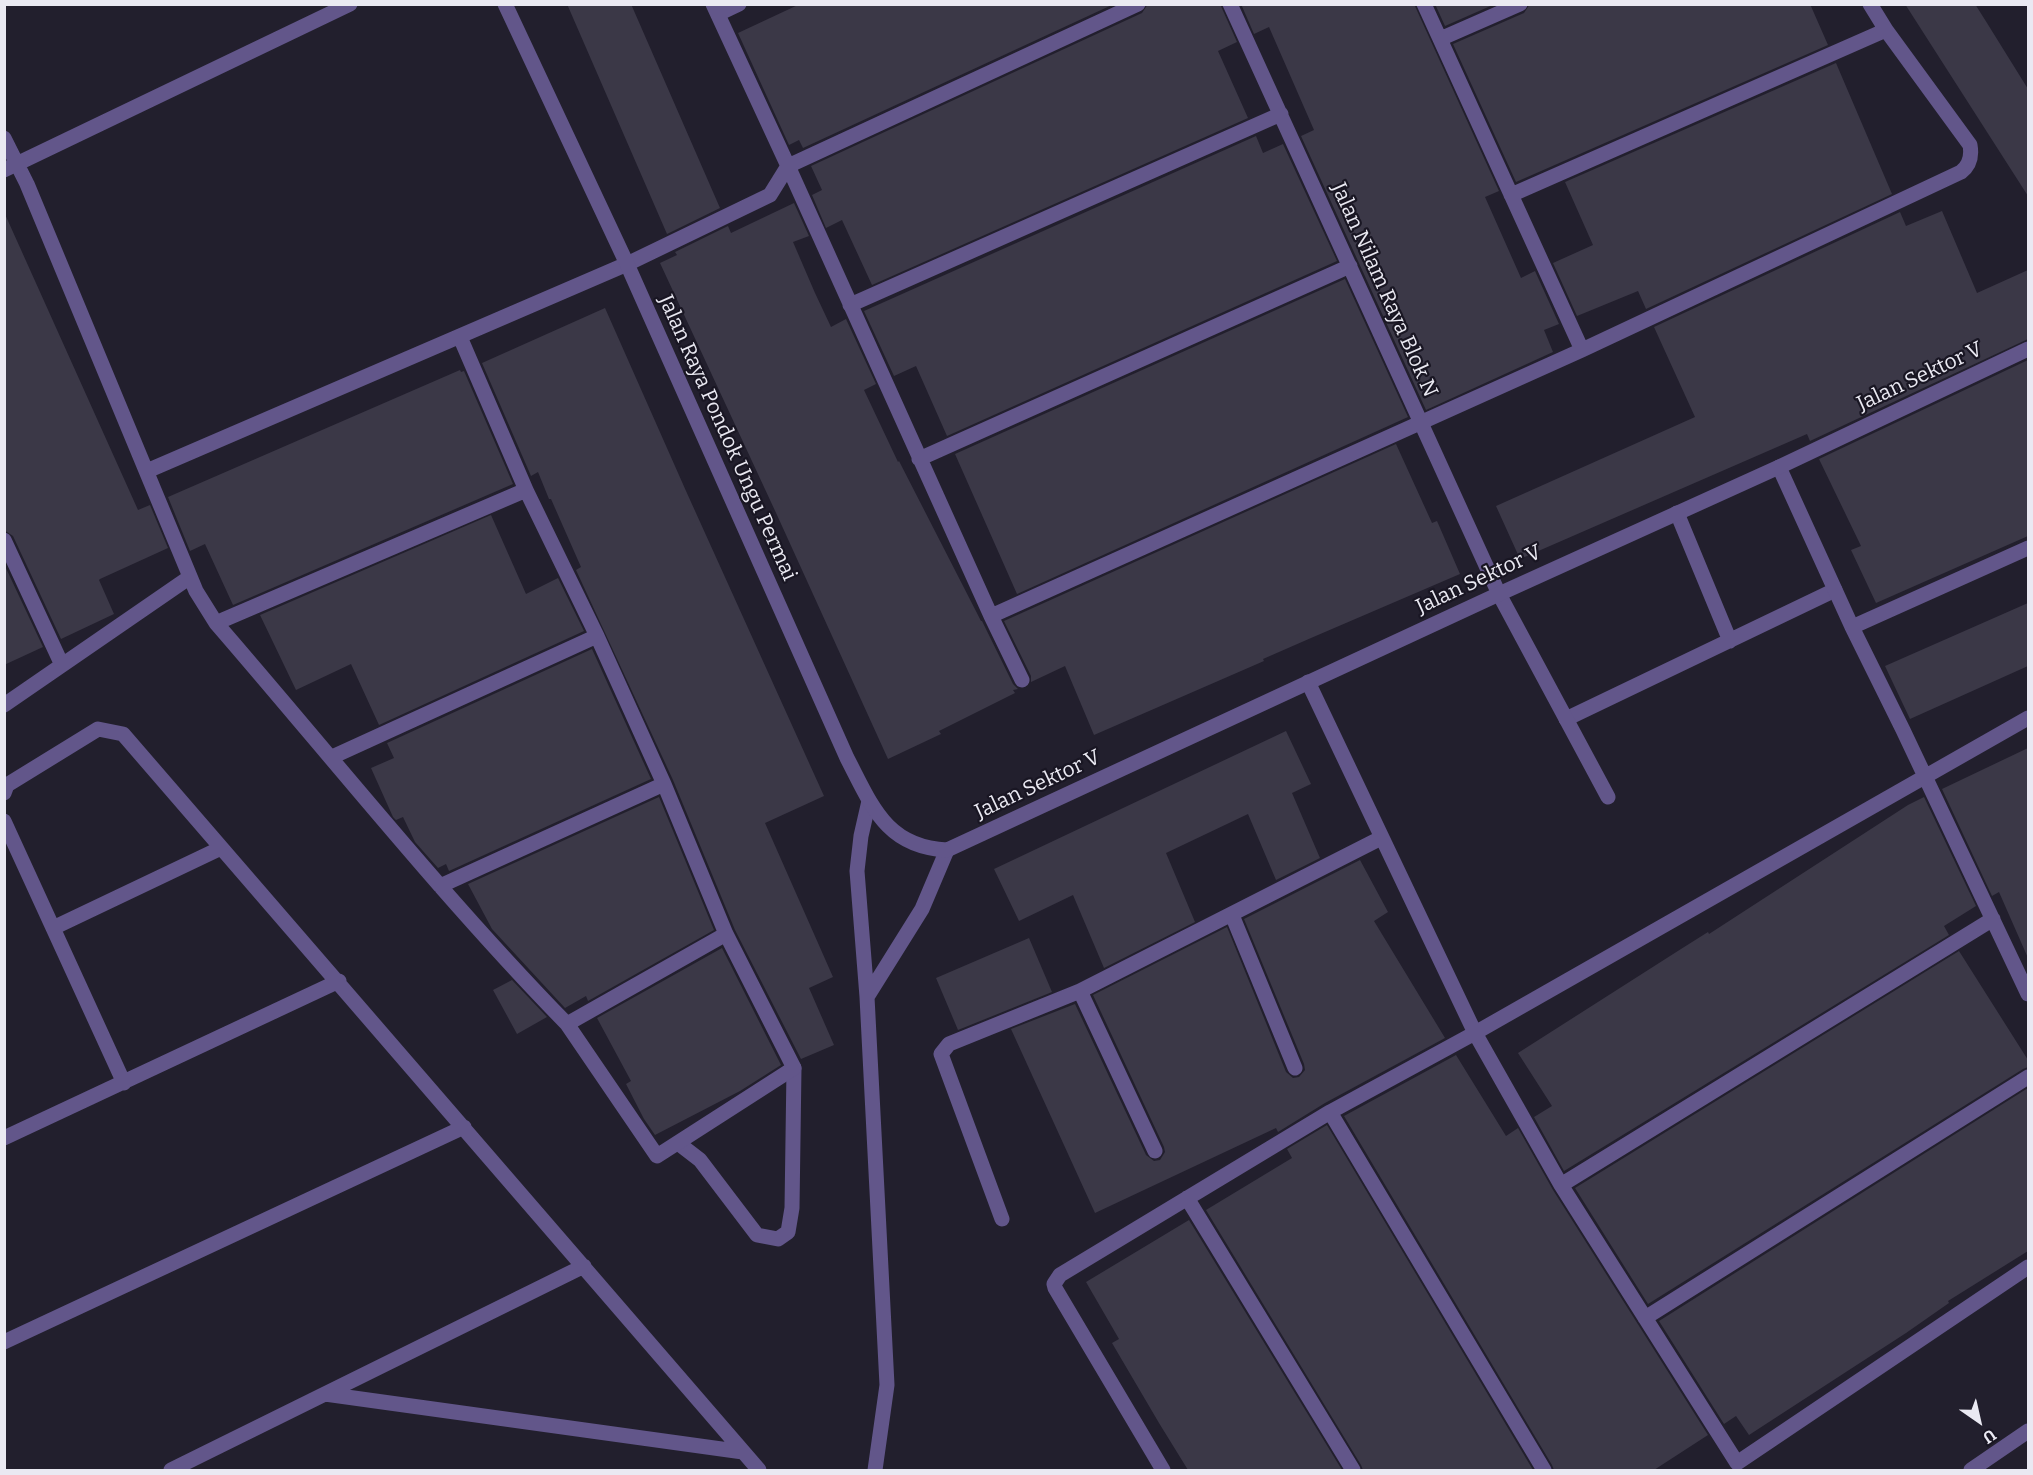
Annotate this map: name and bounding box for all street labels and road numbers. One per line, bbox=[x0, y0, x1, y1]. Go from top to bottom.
street label: Jalan Nilam Raya Blok N bbox=[1325, 179, 1443, 401]
street label: Jalan Raya Pondok Ungu Permai bbox=[652, 291, 802, 585]
street label: Jalan Sektor V bbox=[1853, 337, 1987, 417]
street label: Jalan Sektor V bbox=[1412, 540, 1546, 620]
street label: Jalan Sektor V bbox=[971, 745, 1105, 825]

